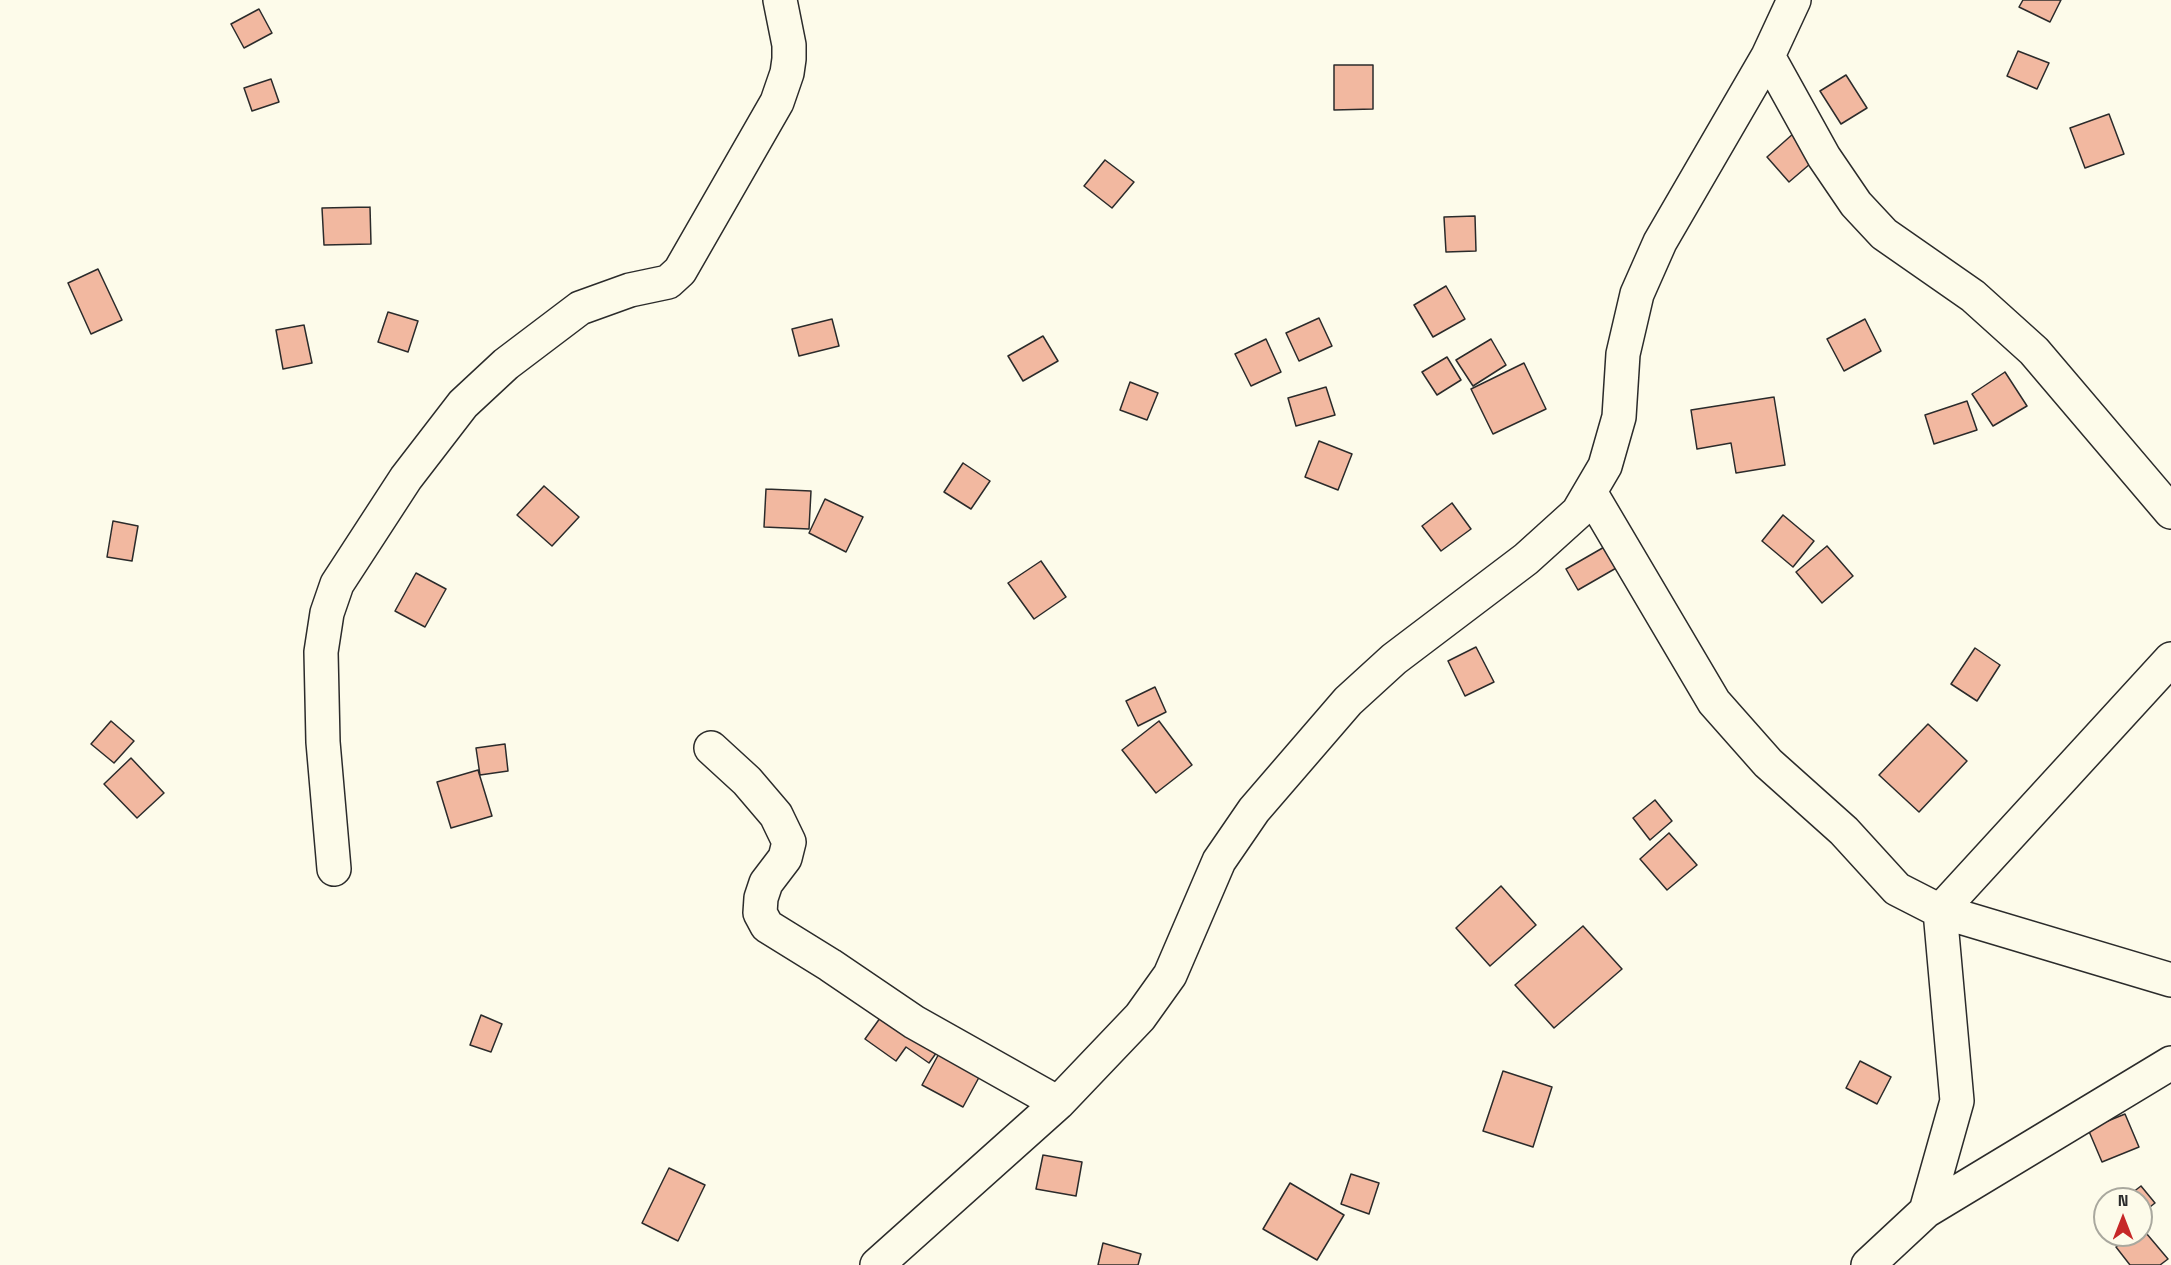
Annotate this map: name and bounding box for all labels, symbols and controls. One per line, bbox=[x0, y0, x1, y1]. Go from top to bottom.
north arrow bbox=[2093, 1187, 2153, 1247]
text: N bbox=[2118, 1190, 2128, 1211]

